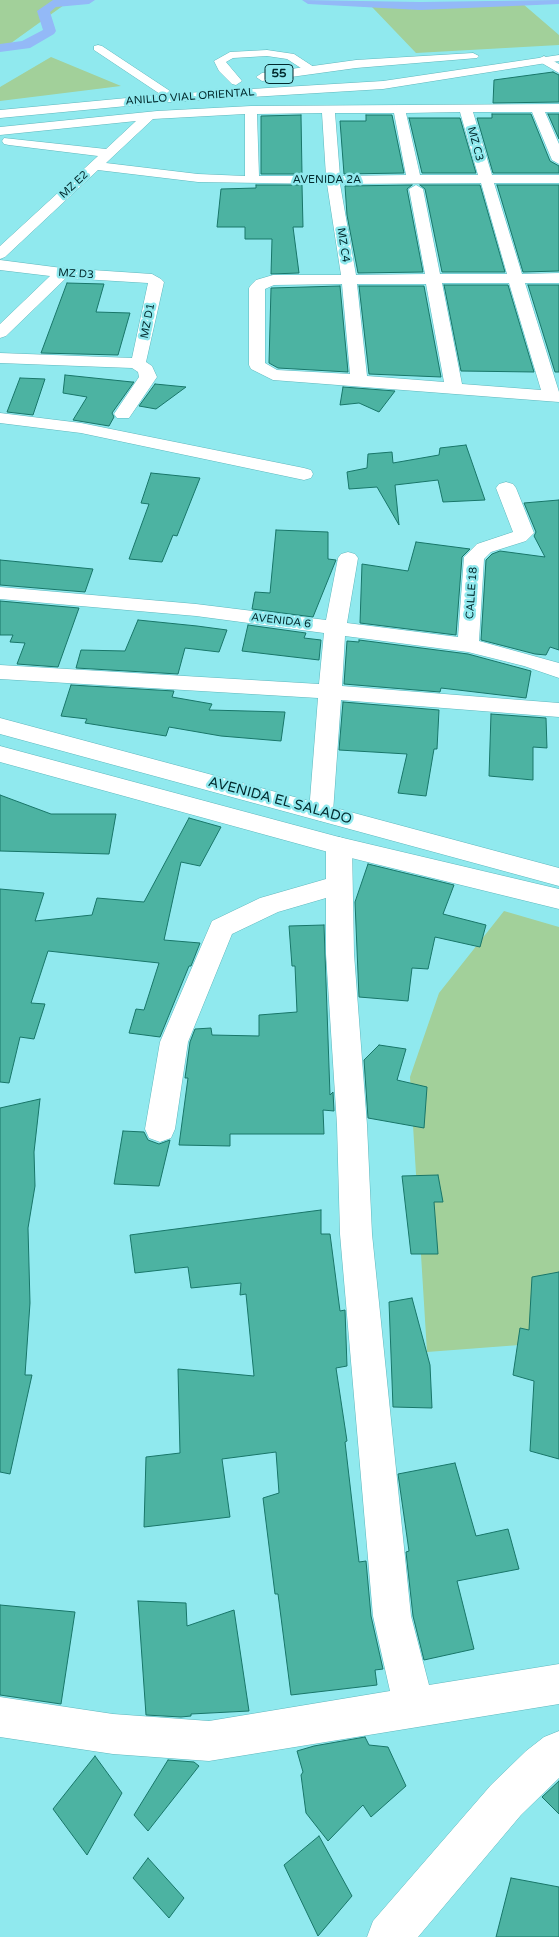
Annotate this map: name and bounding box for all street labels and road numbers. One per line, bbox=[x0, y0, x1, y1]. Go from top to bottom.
road number: 55 bbox=[265, 64, 293, 84]
street label: ANILLO VIAL ORIENTAL bbox=[125, 86, 255, 108]
street label: MZ C3 bbox=[464, 125, 486, 163]
street label: MZ E2 bbox=[57, 168, 91, 202]
street label: AVENIDA 2A bbox=[293, 173, 361, 187]
street label: MZ C4 bbox=[334, 227, 352, 263]
street label: MZ D3 bbox=[58, 266, 94, 282]
street label: MZ D1 bbox=[138, 302, 158, 340]
street label: CALLE 18 bbox=[464, 566, 480, 620]
street label: AVENIDA 6 bbox=[250, 611, 312, 631]
street label: AVENIDA EL SALADO bbox=[206, 774, 354, 828]

